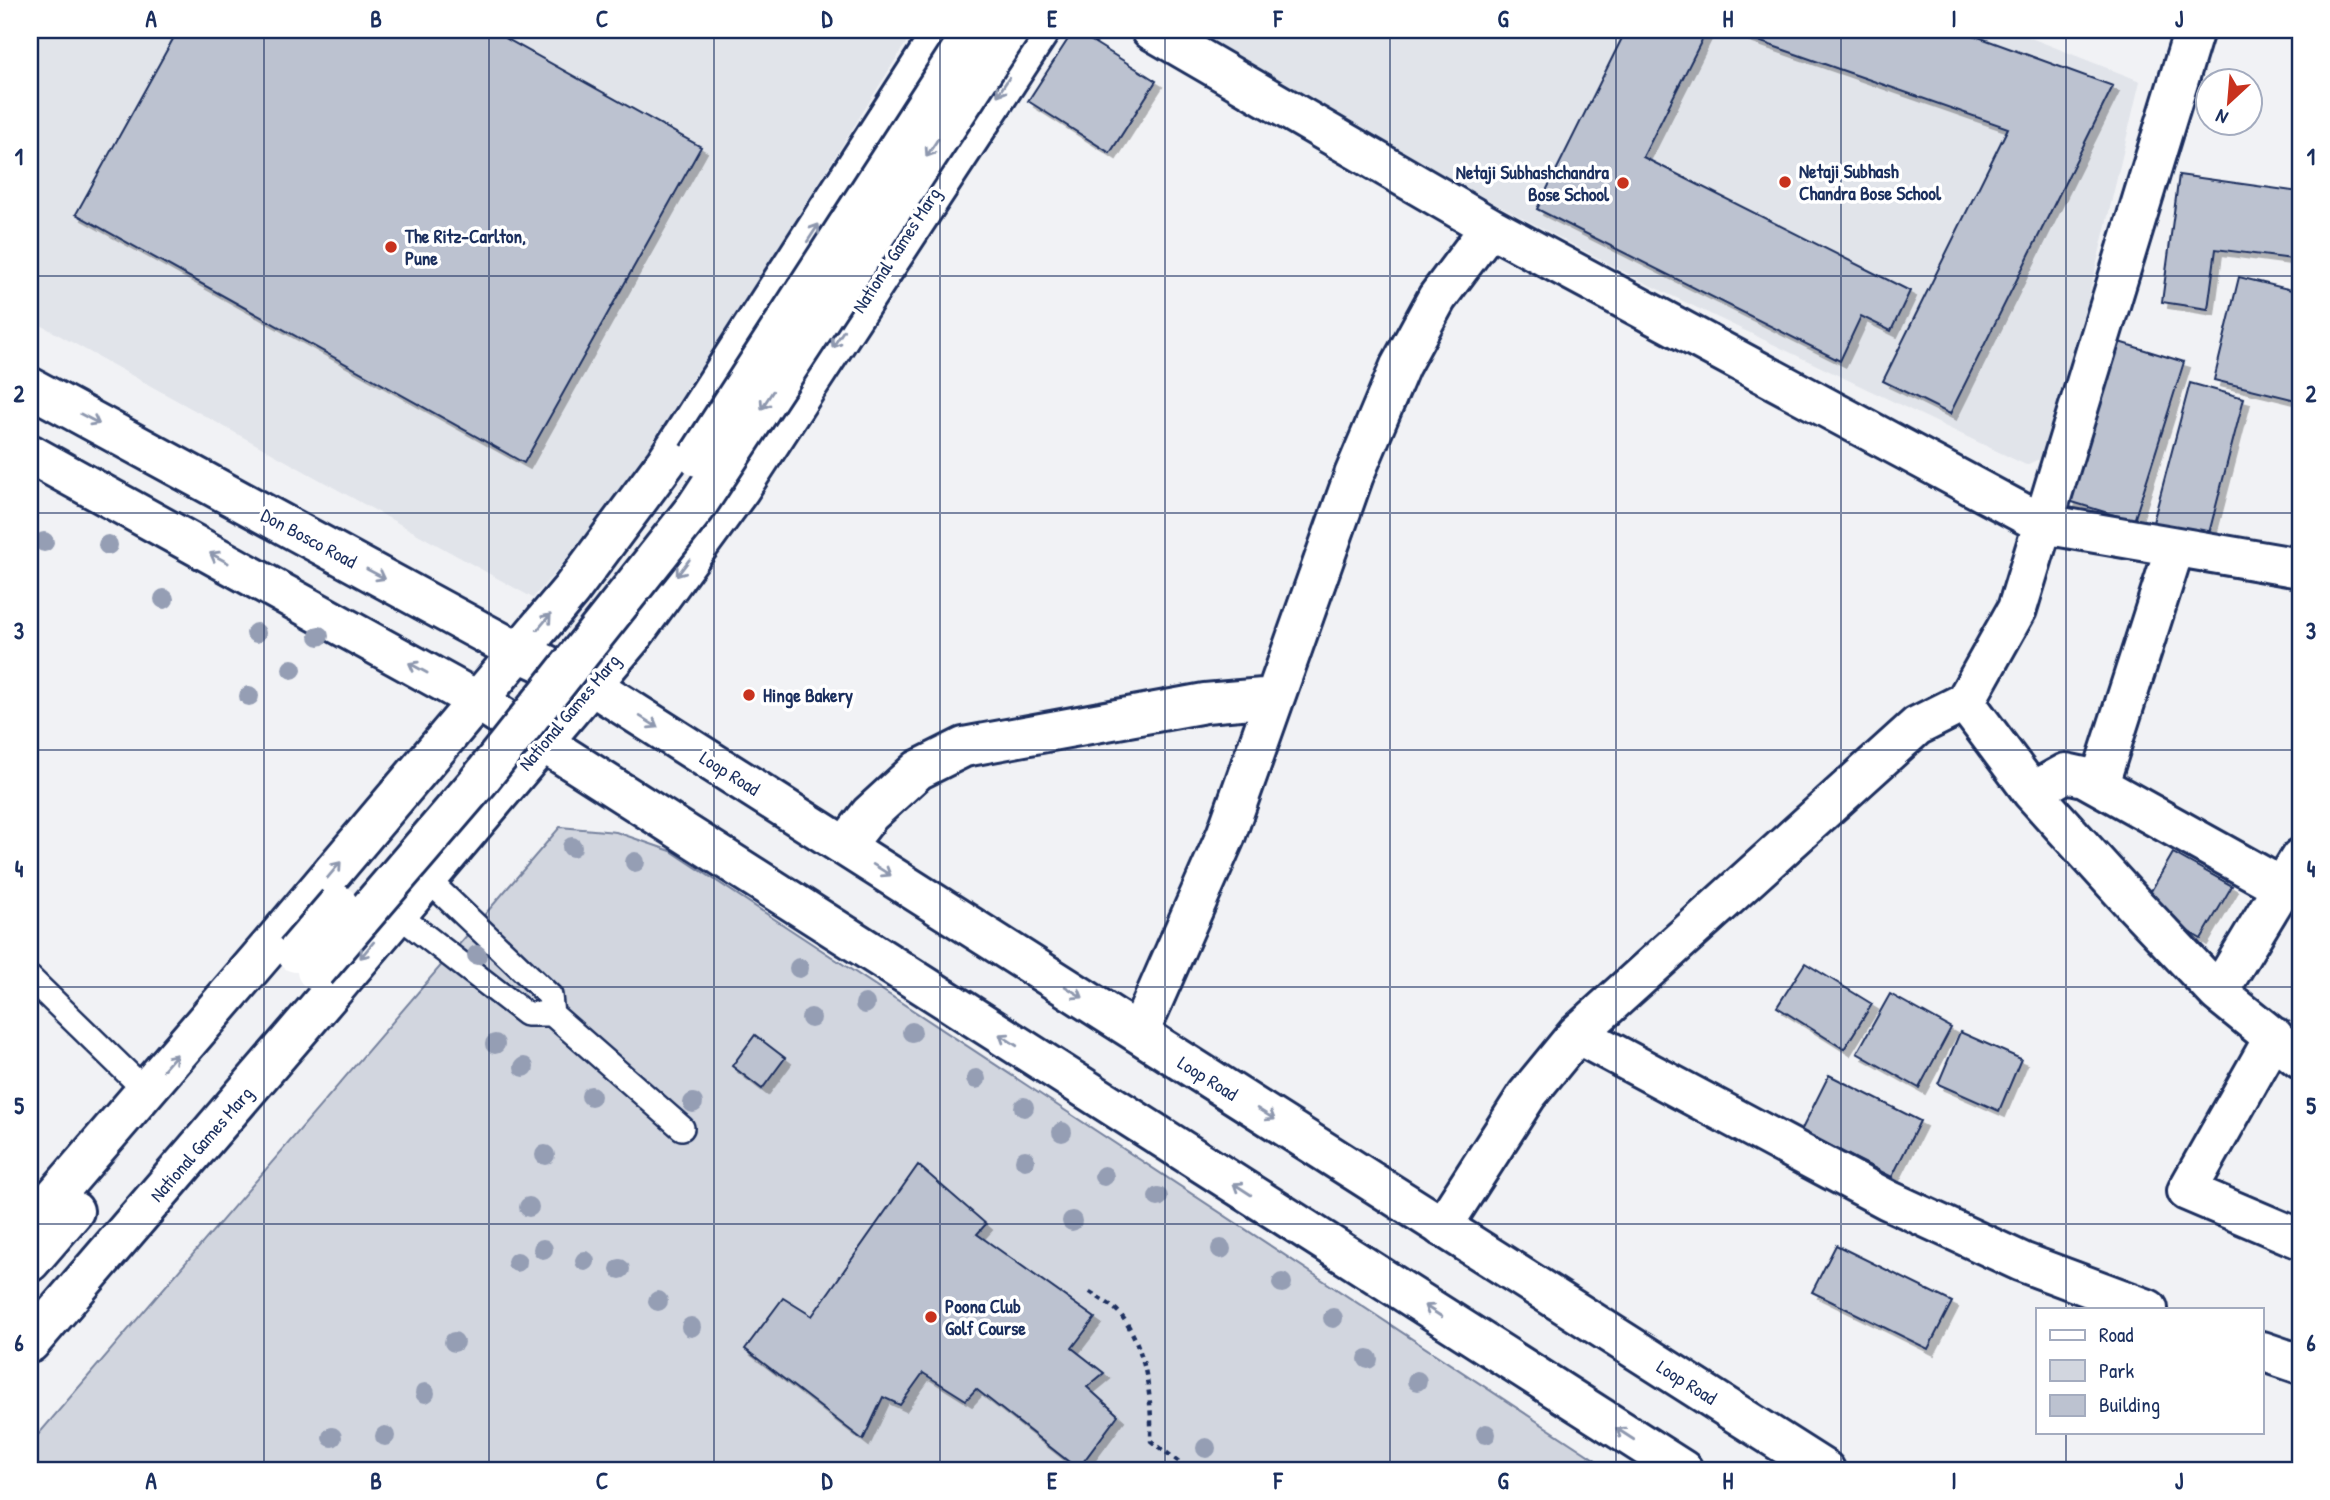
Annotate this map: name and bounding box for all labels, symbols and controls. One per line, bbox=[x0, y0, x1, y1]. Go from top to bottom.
text: A bbox=[145, 3, 157, 34]
text: B bbox=[370, 3, 382, 34]
text: C bbox=[596, 3, 608, 34]
text: D bbox=[822, 3, 834, 34]
text: E bbox=[1047, 3, 1058, 34]
text: F bbox=[1273, 3, 1284, 34]
text: G bbox=[1497, 3, 1509, 34]
text: H bbox=[1723, 3, 1734, 34]
text: I bbox=[1951, 3, 1957, 34]
text: J bbox=[2175, 3, 2184, 34]
north arrow bbox=[2194, 66, 2264, 136]
one-way arrow bbox=[996, 77, 1010, 96]
text: N bbox=[2211, 103, 2232, 131]
one-way arrow bbox=[925, 138, 939, 157]
text: 1 bbox=[15, 141, 23, 172]
text: 1 bbox=[2307, 141, 2315, 172]
place label: Netaji Subhash Chandra Bose School bbox=[1799, 158, 1942, 206]
place label: Netaji Subhashchandra Bose School bbox=[1456, 159, 1610, 207]
marker: Netaji Subhash Chandra Bose School bbox=[1777, 174, 1793, 190]
marker: Netaji Subhashchandra Bose School bbox=[1615, 175, 1631, 191]
street label: National Games Marg bbox=[846, 182, 946, 318]
place label: The Ritz-Carlton, Pune bbox=[404, 223, 526, 271]
one-way arrow bbox=[806, 224, 820, 244]
marker: The Ritz-Carlton, Pune bbox=[383, 239, 399, 255]
one-way arrow bbox=[831, 329, 846, 348]
text: 2 bbox=[14, 378, 25, 409]
text: 2 bbox=[2306, 378, 2317, 409]
one-way arrow bbox=[760, 390, 774, 409]
one-way arrow bbox=[79, 412, 99, 426]
street label: Don Bosco Road bbox=[257, 502, 362, 574]
one-way arrow bbox=[209, 551, 230, 564]
one-way arrow bbox=[676, 558, 691, 577]
one-way arrow bbox=[365, 568, 386, 581]
one-way arrow bbox=[536, 613, 552, 631]
text: 3 bbox=[14, 615, 24, 646]
text: 3 bbox=[2306, 615, 2316, 646]
street label: National Games Marg bbox=[513, 648, 625, 776]
one-way arrow bbox=[408, 661, 429, 674]
place label: Hinge Bakery bbox=[763, 682, 853, 709]
marker: Hinge Bakery bbox=[741, 687, 757, 703]
one-way arrow bbox=[639, 715, 658, 729]
street label: Loop Road bbox=[695, 744, 765, 802]
text: 4 bbox=[15, 853, 24, 884]
text: 4 bbox=[2307, 853, 2316, 884]
one-way arrow bbox=[326, 862, 342, 880]
one-way arrow bbox=[872, 864, 892, 878]
one-way arrow bbox=[359, 941, 374, 959]
one-way arrow bbox=[1064, 986, 1084, 1000]
one-way arrow bbox=[999, 1033, 1019, 1047]
street label: Loop Road bbox=[1173, 1049, 1243, 1107]
one-way arrow bbox=[162, 1053, 178, 1071]
street label: National Games Marg bbox=[144, 1081, 258, 1207]
text: 5 bbox=[14, 1090, 24, 1121]
text: 5 bbox=[2306, 1090, 2316, 1121]
one-way arrow bbox=[1256, 1108, 1276, 1122]
one-way arrow bbox=[1232, 1182, 1252, 1196]
place label: Poona Club Golf Course bbox=[945, 1293, 1026, 1341]
one-way arrow bbox=[1424, 1304, 1444, 1318]
legend bbox=[2036, 1308, 2264, 1434]
marker: Poona Club Golf Course bbox=[923, 1309, 939, 1325]
text: Road bbox=[2099, 1320, 2133, 1349]
text: 6 bbox=[14, 1327, 24, 1358]
text: 6 bbox=[2306, 1327, 2316, 1358]
street label: Loop Road bbox=[1652, 1353, 1722, 1411]
text: Park bbox=[2099, 1356, 2134, 1385]
text: Building bbox=[2099, 1390, 2160, 1419]
one-way arrow bbox=[1616, 1426, 1636, 1440]
text: A bbox=[145, 1465, 157, 1496]
text: B bbox=[370, 1465, 382, 1496]
text: C bbox=[596, 1465, 608, 1496]
text: D bbox=[822, 1465, 834, 1496]
text: E bbox=[1047, 1465, 1058, 1496]
text: F bbox=[1273, 1465, 1284, 1496]
text: G bbox=[1497, 1465, 1509, 1496]
text: H bbox=[1723, 1465, 1734, 1496]
text: I bbox=[1951, 1465, 1957, 1496]
text: J bbox=[2175, 1465, 2184, 1496]

